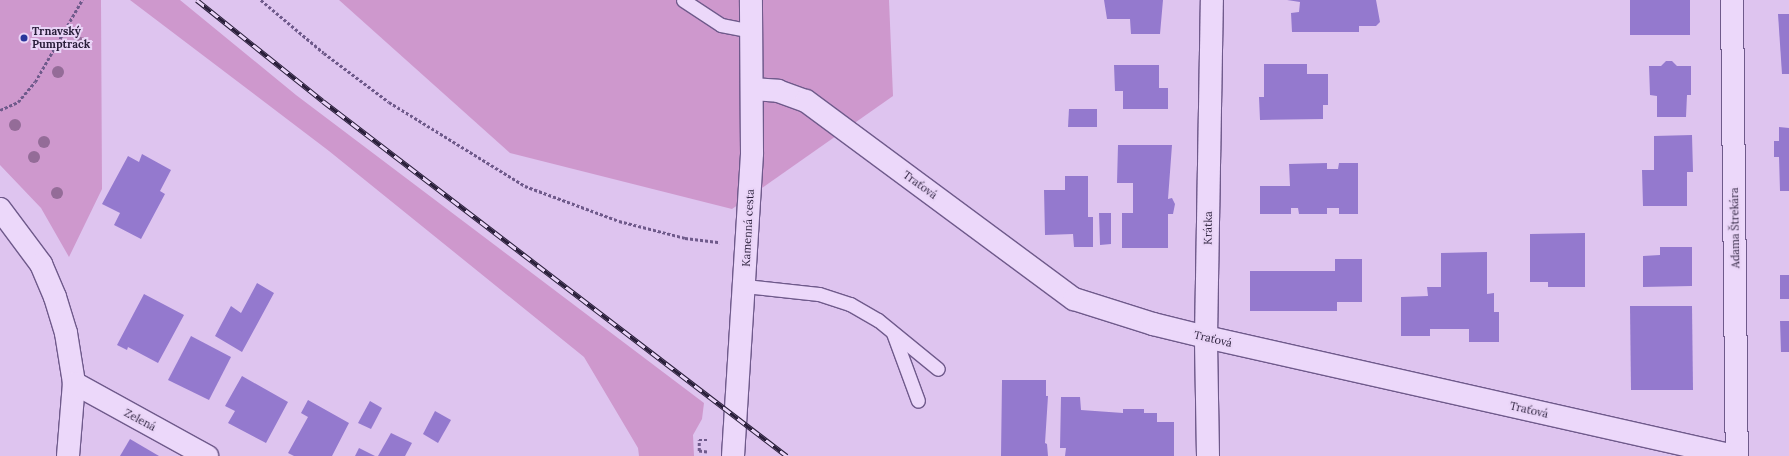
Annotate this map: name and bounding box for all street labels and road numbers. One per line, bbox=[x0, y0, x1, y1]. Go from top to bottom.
street label: Traťová bbox=[900, 168, 940, 202]
street label: Adama Štrekára bbox=[1728, 188, 1742, 268]
street label: Kamenná cesta bbox=[739, 189, 757, 267]
street label: Krátka bbox=[1201, 211, 1215, 245]
street label: Traťová bbox=[1193, 328, 1233, 350]
street label: Traťová bbox=[1509, 399, 1549, 421]
street label: Zelená bbox=[122, 406, 158, 434]

